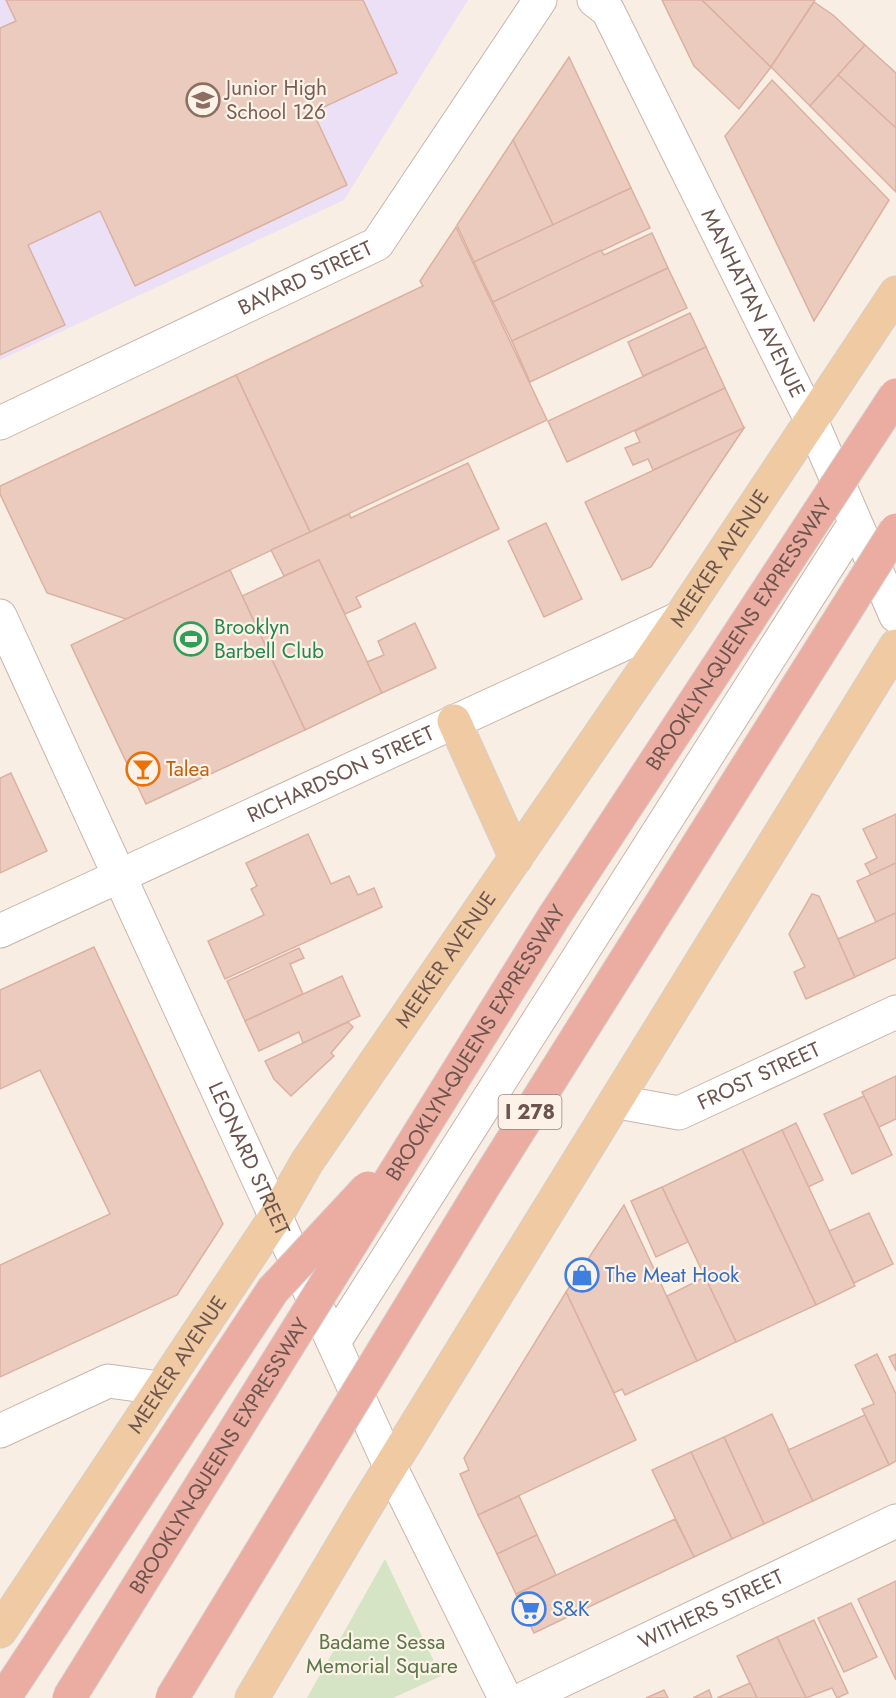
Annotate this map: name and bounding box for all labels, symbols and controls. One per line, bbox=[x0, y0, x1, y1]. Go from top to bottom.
place label: Junior High School 126 bbox=[223, 73, 327, 127]
school or university icon: Junior High School 126 bbox=[185, 82, 221, 118]
street label: MANHATTAN AVENUE bbox=[693, 204, 813, 403]
street label: BAYARD STREET bbox=[233, 233, 378, 323]
street label: MEEKER AVENUE bbox=[663, 483, 776, 633]
street label: BROOKLYN-QUEENS EXPRESSWAY bbox=[639, 492, 839, 777]
place label: Brooklyn Barbell Club bbox=[214, 612, 324, 666]
sports icon: Brooklyn Barbell Club bbox=[173, 621, 209, 657]
street label: RICHARDSON STREET bbox=[242, 718, 439, 830]
bar icon: Talea bbox=[125, 751, 161, 787]
place label: Talea bbox=[166, 754, 210, 784]
street label: MEEKER AVENUE bbox=[388, 885, 503, 1034]
street label: BROOKLYN-QUEENS EXPRESSWAY bbox=[378, 899, 573, 1187]
street label: FROST STREET bbox=[692, 1034, 825, 1117]
street label: LEONARD STREET bbox=[201, 1077, 297, 1241]
road number: I 278 bbox=[498, 1095, 562, 1129]
shop icon: The Meat Hook bbox=[564, 1257, 600, 1293]
place label: The Meat Hook bbox=[605, 1260, 740, 1290]
street label: MEEKER AVENUE bbox=[120, 1290, 234, 1439]
street label: BROOKLYN-QUEENS EXPRESSWAY bbox=[122, 1312, 317, 1600]
street label: WITHERS STREET bbox=[633, 1562, 789, 1657]
supermarket icon: S&K bbox=[511, 1591, 547, 1627]
place label: S&K bbox=[552, 1594, 590, 1624]
park label: Badame Sessa Memorial Square bbox=[306, 1627, 458, 1681]

